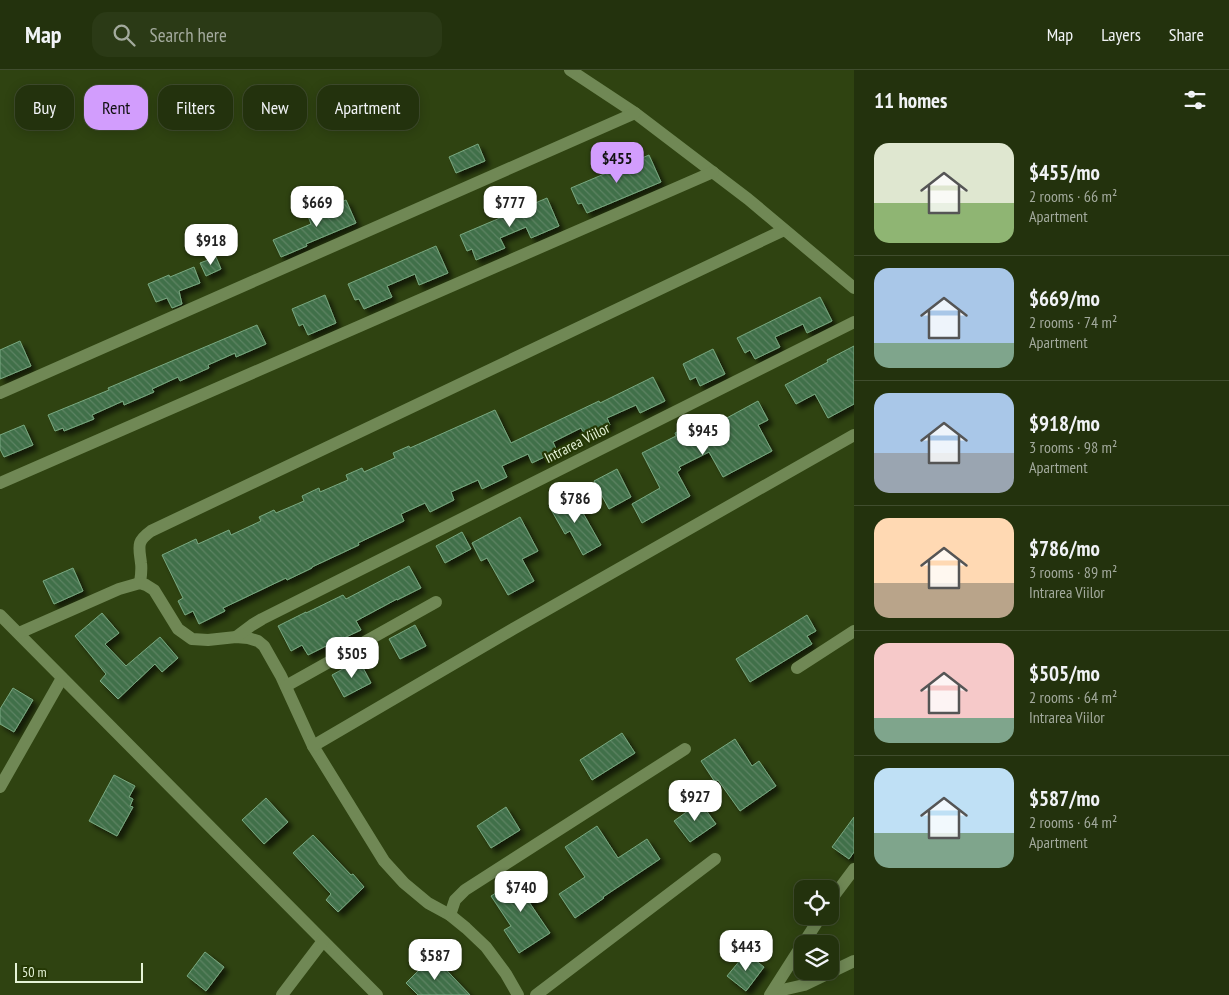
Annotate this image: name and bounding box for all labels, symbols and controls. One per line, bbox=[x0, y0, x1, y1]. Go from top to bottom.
search box bbox=[92, 12, 442, 57]
text: Map bbox=[25, 19, 62, 50]
icon: search bbox=[110, 21, 138, 49]
text: Search here bbox=[150, 23, 227, 47]
text: Map bbox=[1047, 23, 1073, 46]
text: Layers bbox=[1101, 23, 1141, 46]
text: Share bbox=[1169, 23, 1204, 46]
chip: Buy bbox=[15, 85, 74, 130]
chip: Rent bbox=[84, 85, 148, 130]
chip: Filters bbox=[158, 85, 233, 130]
chip: New bbox=[243, 85, 307, 130]
chip: Apartment bbox=[317, 85, 419, 130]
icon: filters bbox=[1181, 86, 1209, 114]
text: 11 homes bbox=[874, 87, 947, 114]
pin: $455 bbox=[587, 142, 647, 184]
text: $455 bbox=[602, 148, 632, 168]
text: $455/mo bbox=[1029, 159, 1100, 186]
icon: home bbox=[914, 163, 974, 223]
pin: $669 bbox=[287, 186, 347, 228]
pin: $777 bbox=[480, 186, 540, 228]
text: 2 rooms · 66 m² bbox=[1029, 186, 1117, 206]
text: $669 bbox=[302, 192, 332, 212]
text: $777 bbox=[495, 192, 525, 212]
text: Apartment bbox=[1029, 206, 1088, 226]
pin: $918 bbox=[181, 224, 241, 266]
text: $918 bbox=[196, 230, 226, 250]
text: $669/mo bbox=[1029, 285, 1100, 312]
icon: home bbox=[914, 288, 974, 348]
text: 2 rooms · 74 m² bbox=[1029, 312, 1117, 332]
text: Apartment bbox=[1029, 332, 1088, 352]
text: $918/mo bbox=[1029, 410, 1100, 437]
icon: home bbox=[914, 413, 974, 473]
pin: $945 bbox=[673, 414, 733, 456]
street label: Intrarea Viilor bbox=[541, 418, 613, 467]
text: $945 bbox=[688, 420, 718, 440]
text: 3 rooms · 98 m² bbox=[1029, 437, 1117, 457]
text: Apartment bbox=[1029, 457, 1088, 477]
pin: $786 bbox=[545, 482, 605, 524]
text: $786 bbox=[560, 488, 590, 508]
text: $786/mo bbox=[1029, 535, 1100, 562]
icon: home bbox=[914, 538, 974, 598]
text: 3 rooms · 89 m² bbox=[1029, 562, 1117, 582]
text: Intrarea Viilor bbox=[1029, 582, 1105, 602]
pin: $505 bbox=[322, 636, 382, 679]
text: $505 bbox=[337, 643, 367, 663]
text: $505/mo bbox=[1029, 660, 1100, 687]
icon: home bbox=[914, 663, 974, 723]
text: 2 rooms · 64 m² bbox=[1029, 687, 1117, 707]
text: Intrarea Viilor bbox=[1029, 707, 1105, 727]
pin: $927 bbox=[665, 780, 725, 822]
text: $587/mo bbox=[1029, 785, 1100, 812]
text: $927 bbox=[680, 786, 710, 806]
icon: home bbox=[914, 788, 974, 848]
text: 2 rooms · 64 m² bbox=[1029, 812, 1117, 832]
text: Apartment bbox=[1029, 832, 1088, 852]
pin: $740 bbox=[491, 870, 551, 913]
text: $740 bbox=[506, 877, 536, 897]
map controls bbox=[794, 880, 839, 980]
button: locate bbox=[794, 880, 839, 925]
pin: $443 bbox=[716, 930, 776, 972]
button: layers bbox=[794, 935, 839, 980]
text: $443 bbox=[731, 936, 761, 956]
pin: $587 bbox=[405, 938, 465, 981]
text: $587 bbox=[420, 945, 450, 965]
scale bar bbox=[15, 960, 142, 983]
text: 50 m bbox=[22, 963, 47, 981]

